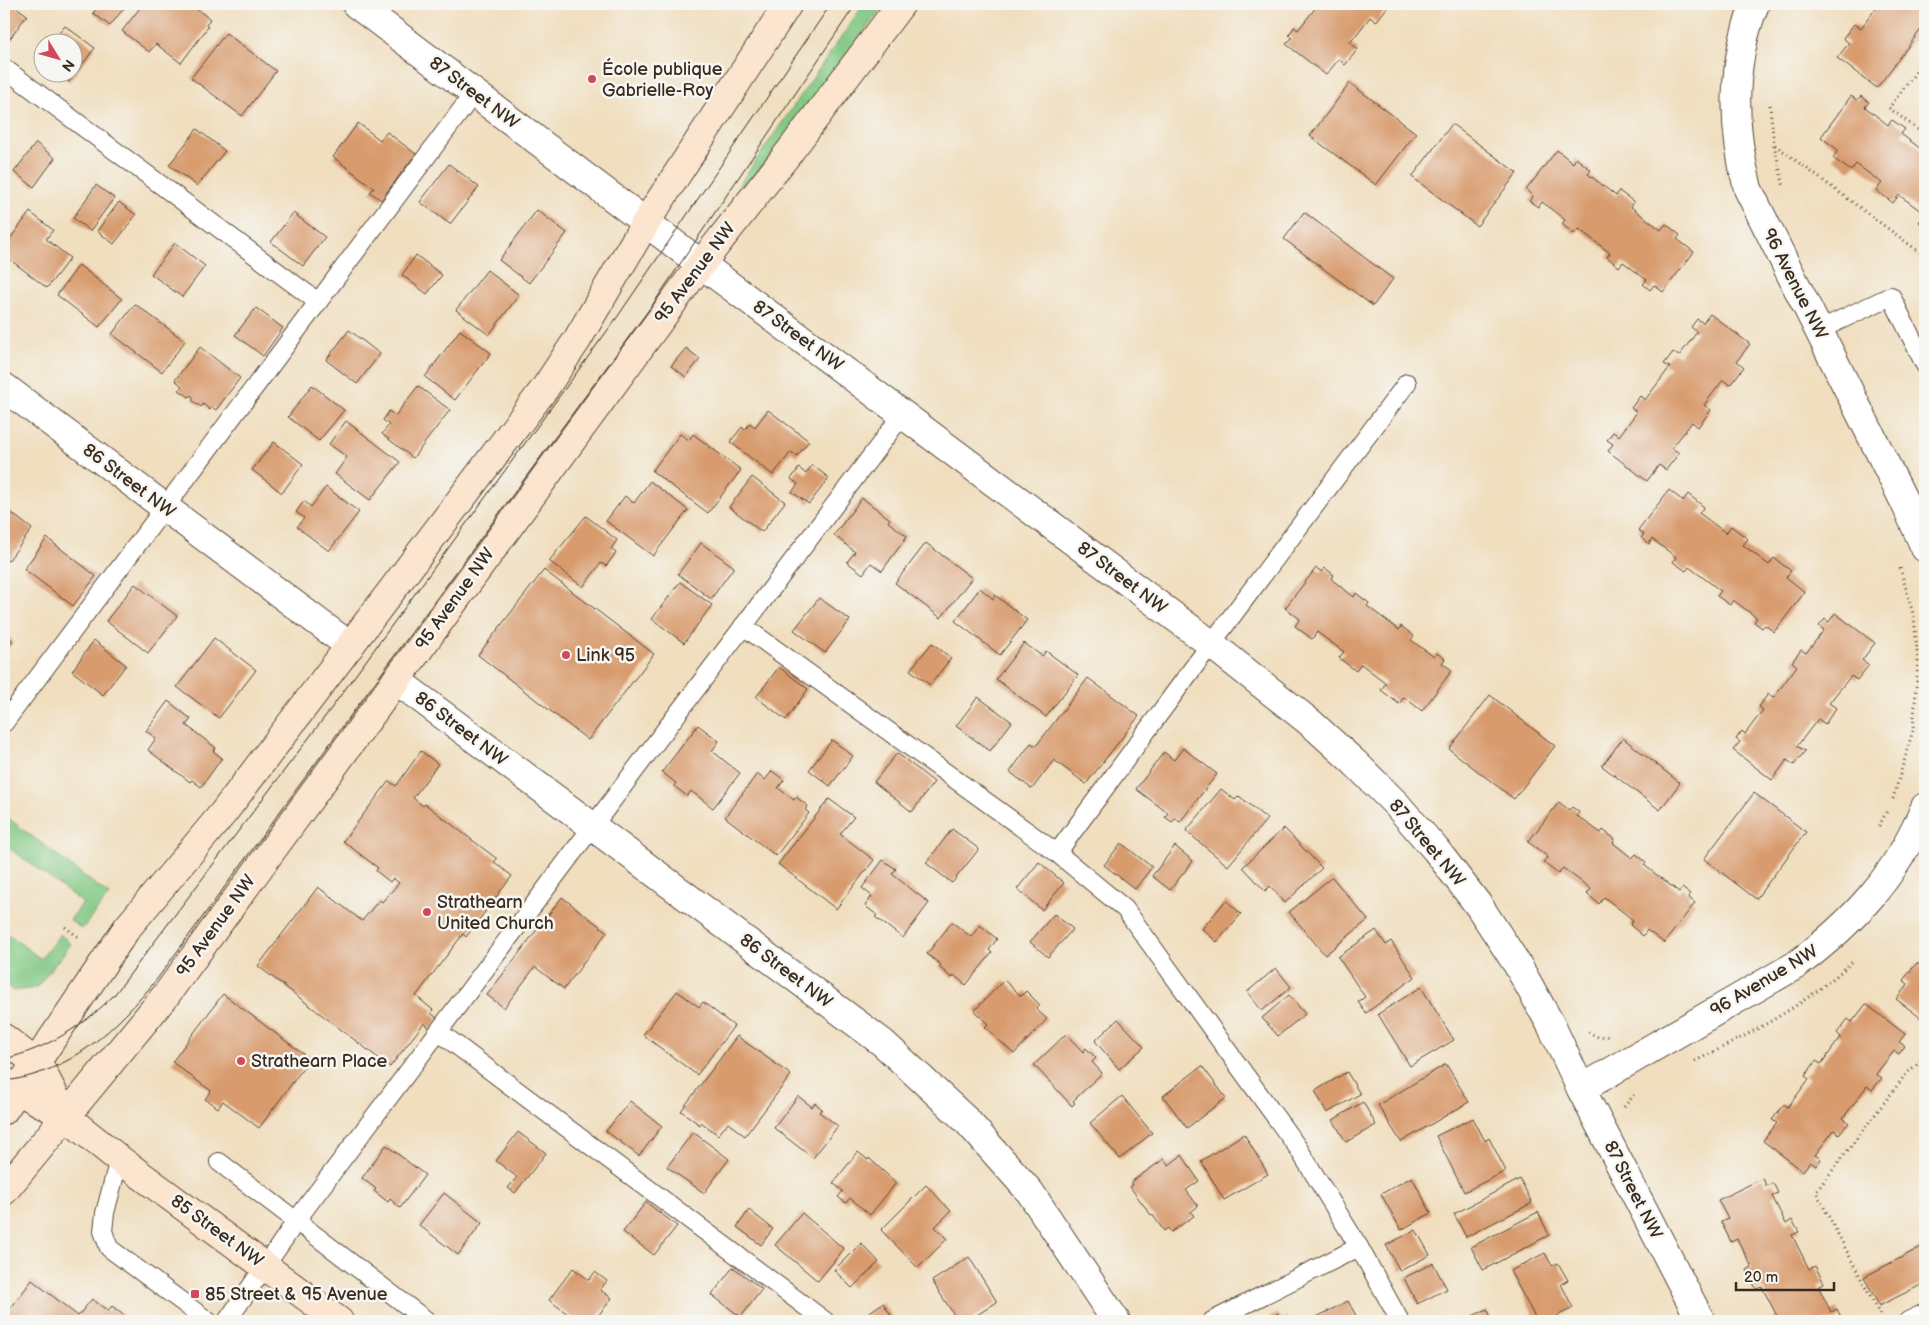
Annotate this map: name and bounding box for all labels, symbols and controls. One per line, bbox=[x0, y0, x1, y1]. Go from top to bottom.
north arrow bbox=[32, 32, 82, 82]
street label: 87 Street NW bbox=[425, 52, 524, 134]
text: N bbox=[58, 56, 78, 75]
place label: École publique Gabrielle-Roy bbox=[602, 57, 723, 101]
marker: École publique Gabrielle-Roy bbox=[586, 73, 598, 85]
street label: 95 Avenue NW bbox=[650, 218, 740, 328]
street label: 96 Avenue NW bbox=[1758, 225, 1832, 343]
street label: 87 Street NW bbox=[748, 296, 848, 376]
street label: 86 Street NW bbox=[79, 439, 180, 523]
street label: 87 Street NW bbox=[1073, 537, 1172, 619]
street label: 95 Avenue NW bbox=[411, 543, 499, 654]
place label: Link 95 bbox=[576, 645, 635, 666]
marker: Link 95 bbox=[560, 649, 572, 661]
street label: 86 Street NW bbox=[411, 687, 512, 771]
street label: 87 Street NW bbox=[1385, 795, 1470, 891]
street label: 95 Avenue NW bbox=[172, 870, 260, 981]
place label: Strathearn United Church bbox=[437, 892, 554, 934]
marker: Strathearn United Church bbox=[421, 906, 433, 918]
street label: 86 Street NW bbox=[736, 929, 837, 1013]
street label: 96 Avenue NW bbox=[1706, 940, 1822, 1021]
place label: Strathearn Place bbox=[251, 1051, 388, 1072]
marker: Strathearn Place bbox=[235, 1055, 247, 1067]
street label: 87 Street NW bbox=[1599, 1138, 1667, 1243]
street label: 85 Street NW bbox=[166, 1190, 268, 1272]
scale bar bbox=[1736, 1260, 1834, 1292]
text: 20 m bbox=[1744, 1268, 1778, 1287]
place label: 85 Street & 95 Avenue bbox=[205, 1284, 388, 1305]
marker: 85 Street & 95 Avenue bbox=[189, 1288, 201, 1300]

